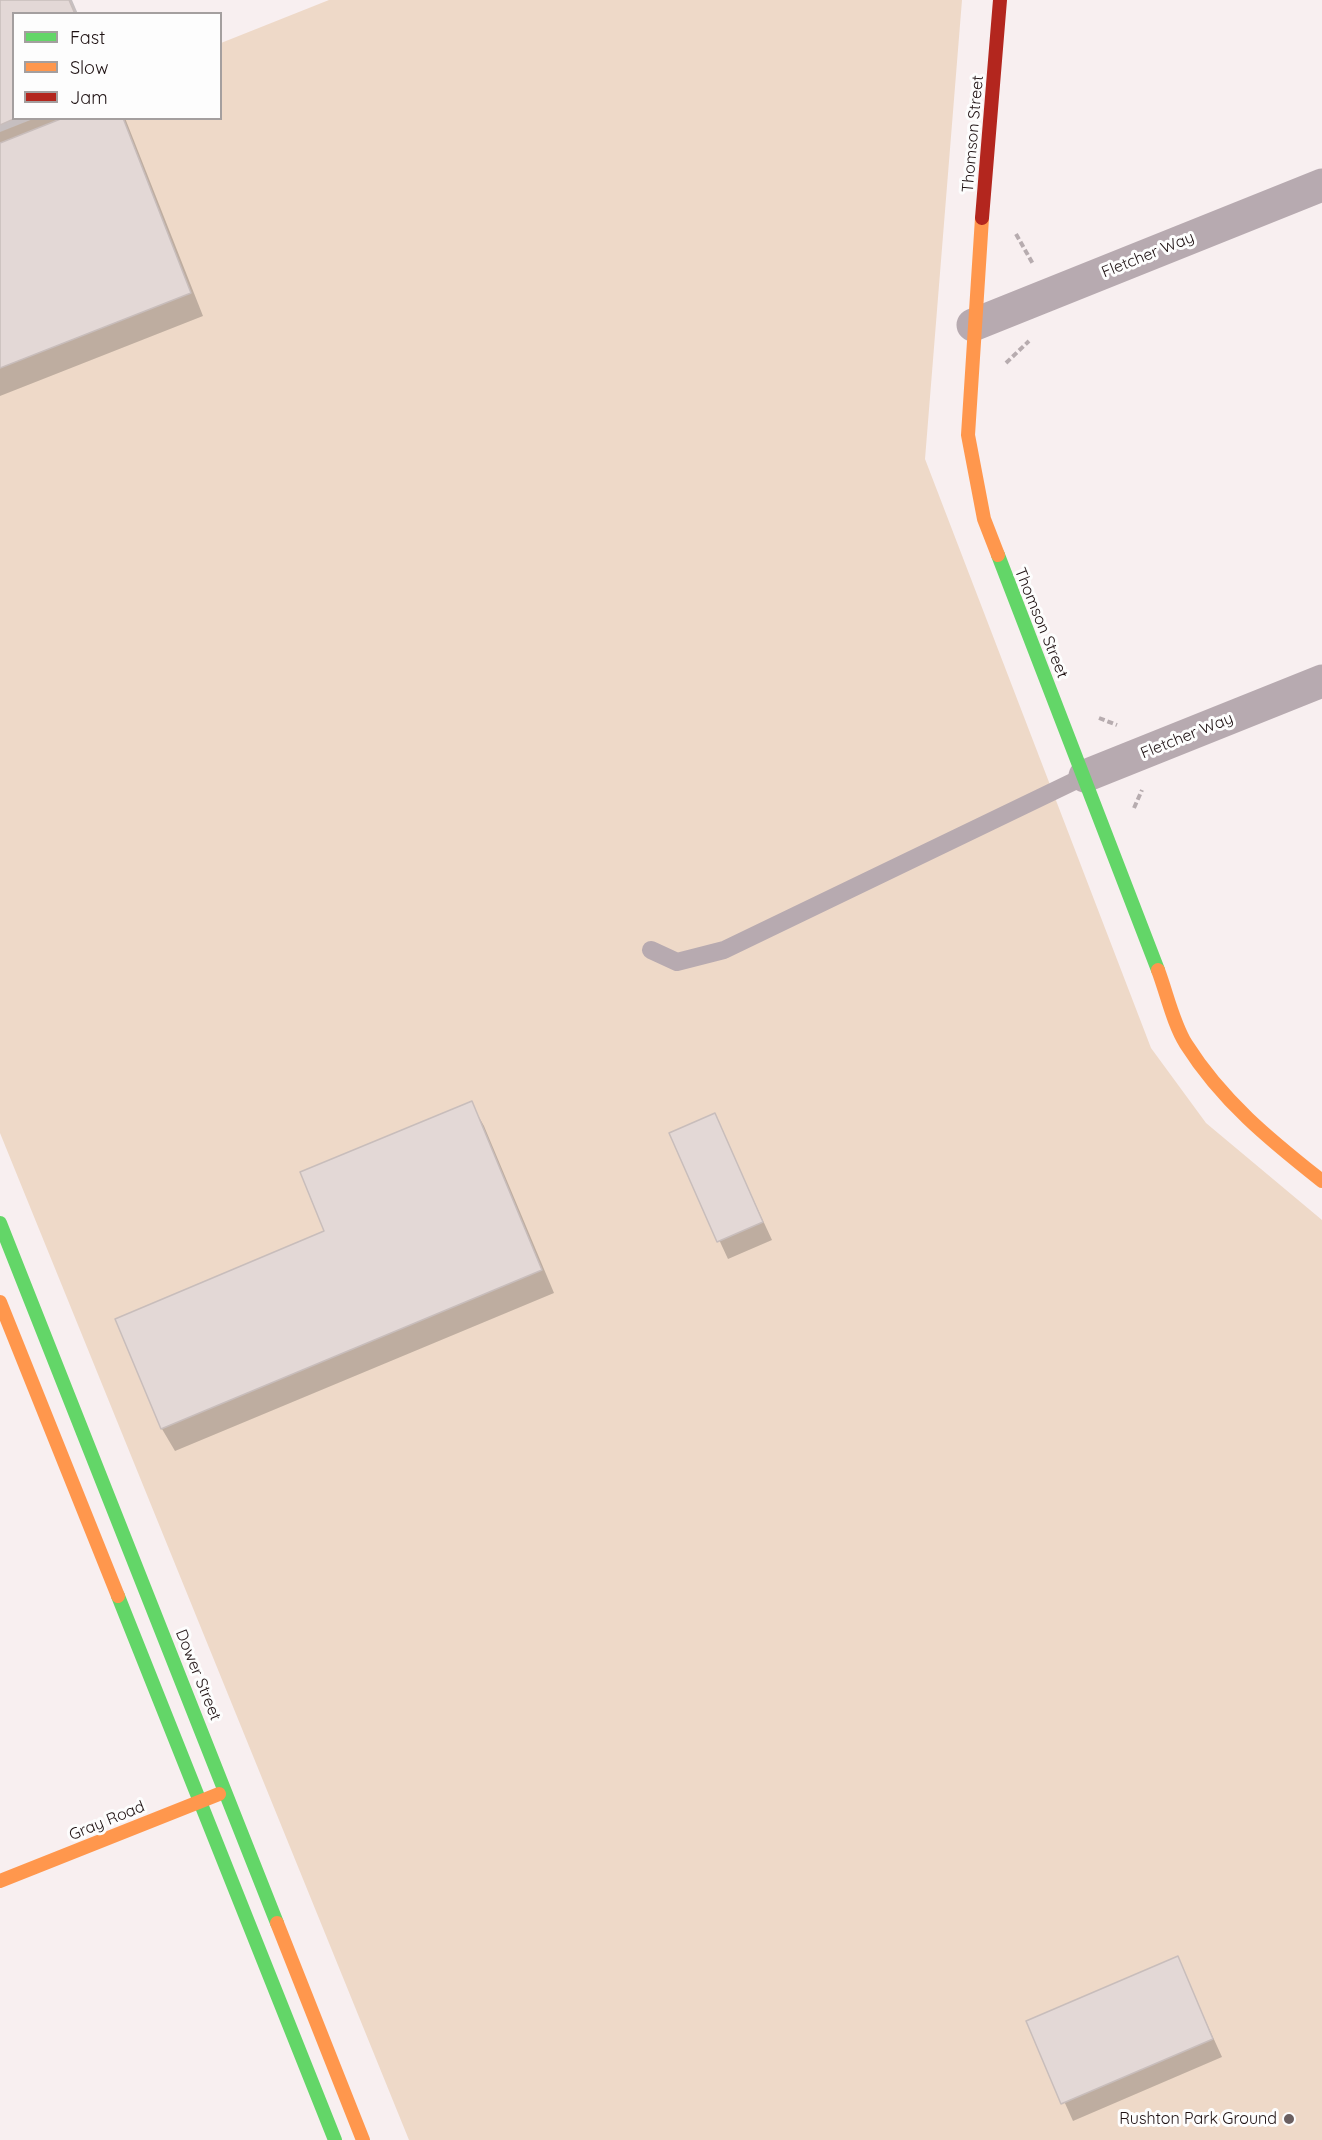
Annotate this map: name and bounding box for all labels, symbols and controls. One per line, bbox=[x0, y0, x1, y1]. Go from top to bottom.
legend bbox=[12, 12, 222, 120]
text: Fast bbox=[70, 26, 105, 49]
text: Slow bbox=[70, 56, 108, 79]
street label: Thomson Street bbox=[958, 75, 988, 193]
text: Jam bbox=[70, 86, 108, 109]
street label: Fletcher Way bbox=[1099, 228, 1197, 282]
street label: Thomson Street bbox=[1010, 565, 1072, 681]
street label: Fletcher Way bbox=[1138, 709, 1236, 763]
street label: Dower Street bbox=[171, 1627, 225, 1723]
street label: Gray Road bbox=[66, 1797, 148, 1845]
place label: Rushton Park Ground bbox=[1119, 2109, 1277, 2129]
marker: Rushton Park Ground bbox=[1282, 2112, 1296, 2126]

